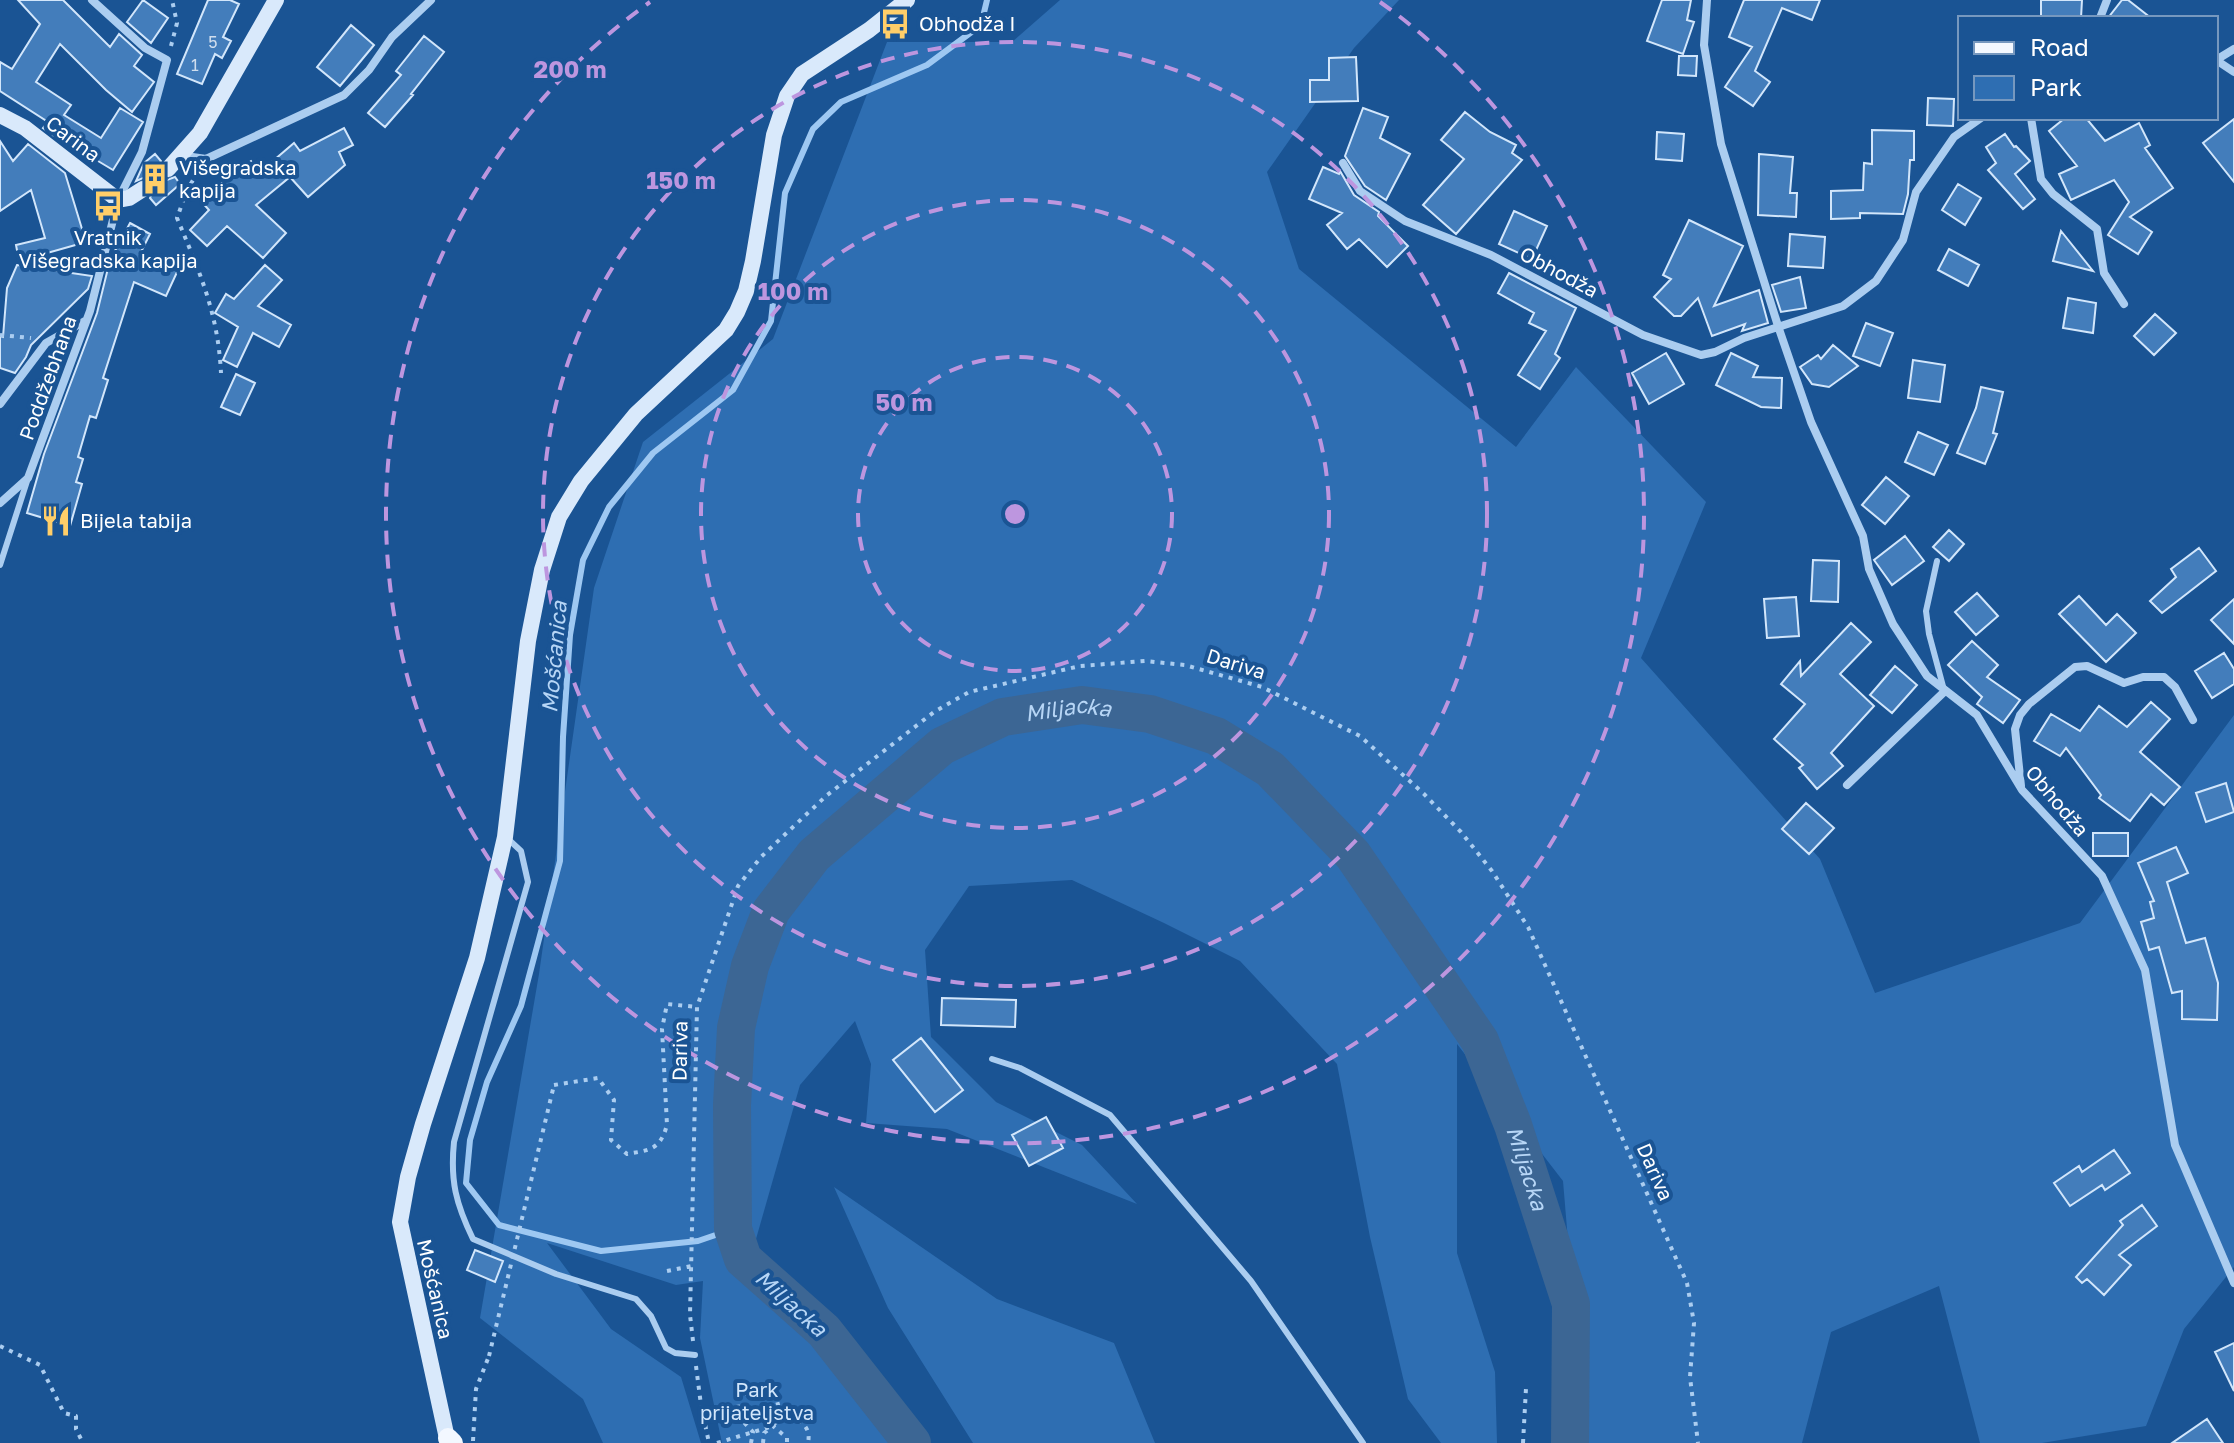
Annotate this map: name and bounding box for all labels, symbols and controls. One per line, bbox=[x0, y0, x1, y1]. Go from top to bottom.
bus stop icon: Obhodža I bbox=[878, 7, 912, 41]
place label: Obhodža I bbox=[919, 11, 1015, 35]
legend bbox=[1958, 16, 2218, 120]
house number: 5 bbox=[208, 32, 218, 52]
text: Road bbox=[2030, 32, 2089, 61]
text: 200 m bbox=[534, 54, 606, 83]
house number: 1 bbox=[191, 55, 199, 75]
text: Park bbox=[2030, 72, 2082, 101]
street label: Carina bbox=[42, 110, 105, 166]
place label: Višegradska kapija bbox=[179, 155, 296, 202]
building icon: Višegradska kapija bbox=[138, 162, 172, 196]
text: 150 m bbox=[646, 165, 716, 194]
bus stop icon: Vratnik Višegradska kapija bbox=[91, 189, 125, 223]
place label: Vratnik Višegradska kapija bbox=[18, 225, 198, 272]
street label: Obhodža bbox=[1516, 241, 1603, 302]
text: 100 m bbox=[758, 276, 828, 305]
street label: Poddžebhana bbox=[13, 312, 81, 443]
text: 50 m bbox=[875, 387, 933, 416]
centre of rings bbox=[1001, 500, 1029, 528]
restaurant icon: Bijela tabija bbox=[39, 504, 73, 538]
place label: Bijela tabija bbox=[80, 508, 192, 532]
water label: Mošćanica bbox=[535, 598, 572, 714]
street label: Dariva bbox=[1204, 643, 1269, 683]
water label: Miljacka bbox=[1023, 690, 1114, 727]
street label: Obhodža bbox=[2021, 760, 2094, 841]
street label: Dariva bbox=[666, 1021, 692, 1081]
water label: Miljacka bbox=[1501, 1123, 1554, 1215]
street label: Dariva bbox=[1633, 1139, 1679, 1204]
street label: Mošćanica bbox=[413, 1236, 459, 1341]
water label: Miljacka bbox=[750, 1264, 834, 1343]
park label: Park prijateljstva bbox=[700, 1377, 814, 1424]

